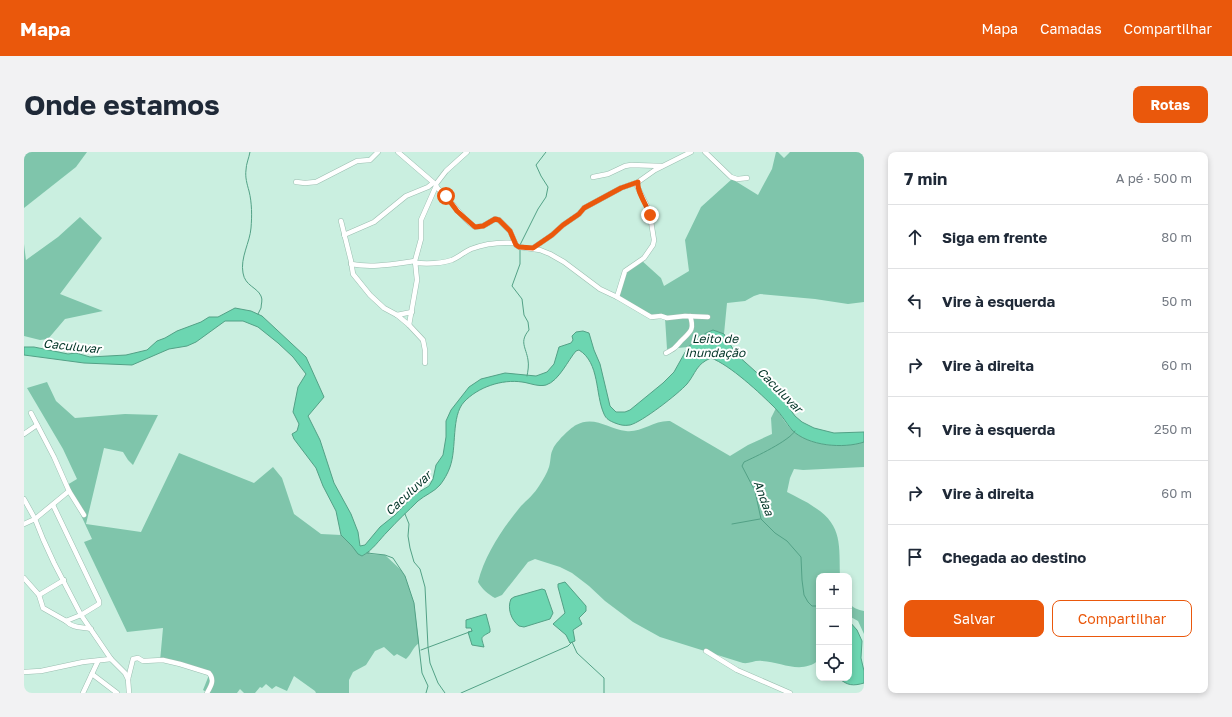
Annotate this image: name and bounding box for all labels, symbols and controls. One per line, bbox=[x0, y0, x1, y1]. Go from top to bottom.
text: Mapa bbox=[20, 17, 71, 40]
text: Mapa bbox=[981, 20, 1018, 37]
text: Camadas bbox=[1040, 20, 1102, 37]
text: Compartilhar bbox=[1124, 20, 1212, 37]
button: Rotas bbox=[1133, 86, 1208, 123]
text: Onde estamos bbox=[24, 88, 220, 121]
text: 7 min bbox=[904, 168, 947, 189]
text: A pé · 500 m bbox=[1116, 170, 1192, 186]
route start bbox=[437, 187, 455, 205]
route end bbox=[641, 206, 659, 224]
icon: ahead bbox=[904, 226, 926, 248]
text: Siga em frente bbox=[942, 228, 1047, 246]
text: 80 m bbox=[1161, 229, 1192, 245]
icon: left bbox=[904, 290, 926, 312]
text: Vire à esquerda bbox=[942, 292, 1055, 310]
text: 50 m bbox=[1162, 293, 1192, 309]
water label: Leito de Inundação bbox=[685, 331, 746, 360]
water label: Caculuvar bbox=[43, 336, 104, 357]
icon: right bbox=[904, 354, 926, 376]
text: Vire à direita bbox=[942, 356, 1034, 374]
text: 60 m bbox=[1161, 357, 1192, 373]
water label: Caculuvar bbox=[754, 364, 807, 417]
icon: left bbox=[904, 418, 926, 440]
text: Vire à esquerda bbox=[942, 420, 1055, 438]
text: 250 m bbox=[1154, 421, 1192, 437]
water label: Caculuvar bbox=[382, 466, 436, 518]
water label: Andaa bbox=[751, 478, 778, 519]
icon: right bbox=[904, 482, 926, 504]
text: Vire à direita bbox=[942, 484, 1034, 502]
text: 60 m bbox=[1161, 485, 1192, 501]
icon: arrive bbox=[904, 546, 926, 568]
text: Chegada ao destino bbox=[942, 548, 1086, 566]
map controls bbox=[816, 573, 852, 681]
button: + bbox=[816, 573, 852, 609]
button: Salvar bbox=[904, 600, 1044, 637]
button: Compartilhar bbox=[1052, 600, 1192, 637]
button: − bbox=[816, 609, 852, 645]
button: locate bbox=[816, 645, 852, 681]

